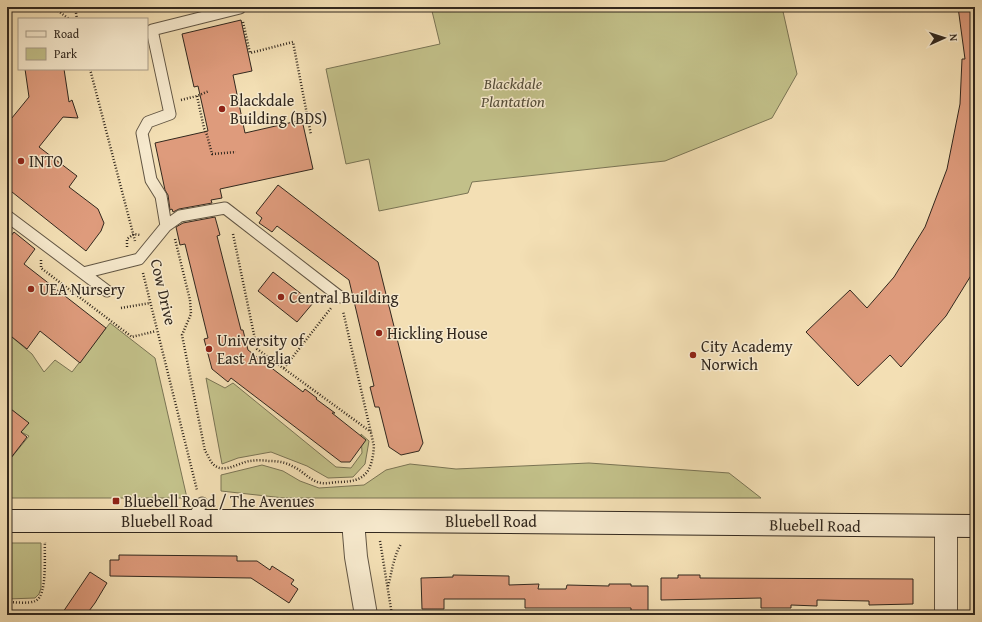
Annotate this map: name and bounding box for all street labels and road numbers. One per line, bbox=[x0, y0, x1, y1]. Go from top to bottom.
street label: Cow Drive bbox=[145, 256, 183, 328]
street label: Bluebell Road bbox=[121, 509, 213, 533]
street label: Bluebell Road bbox=[445, 509, 537, 533]
street label: Bluebell Road bbox=[769, 512, 861, 538]

